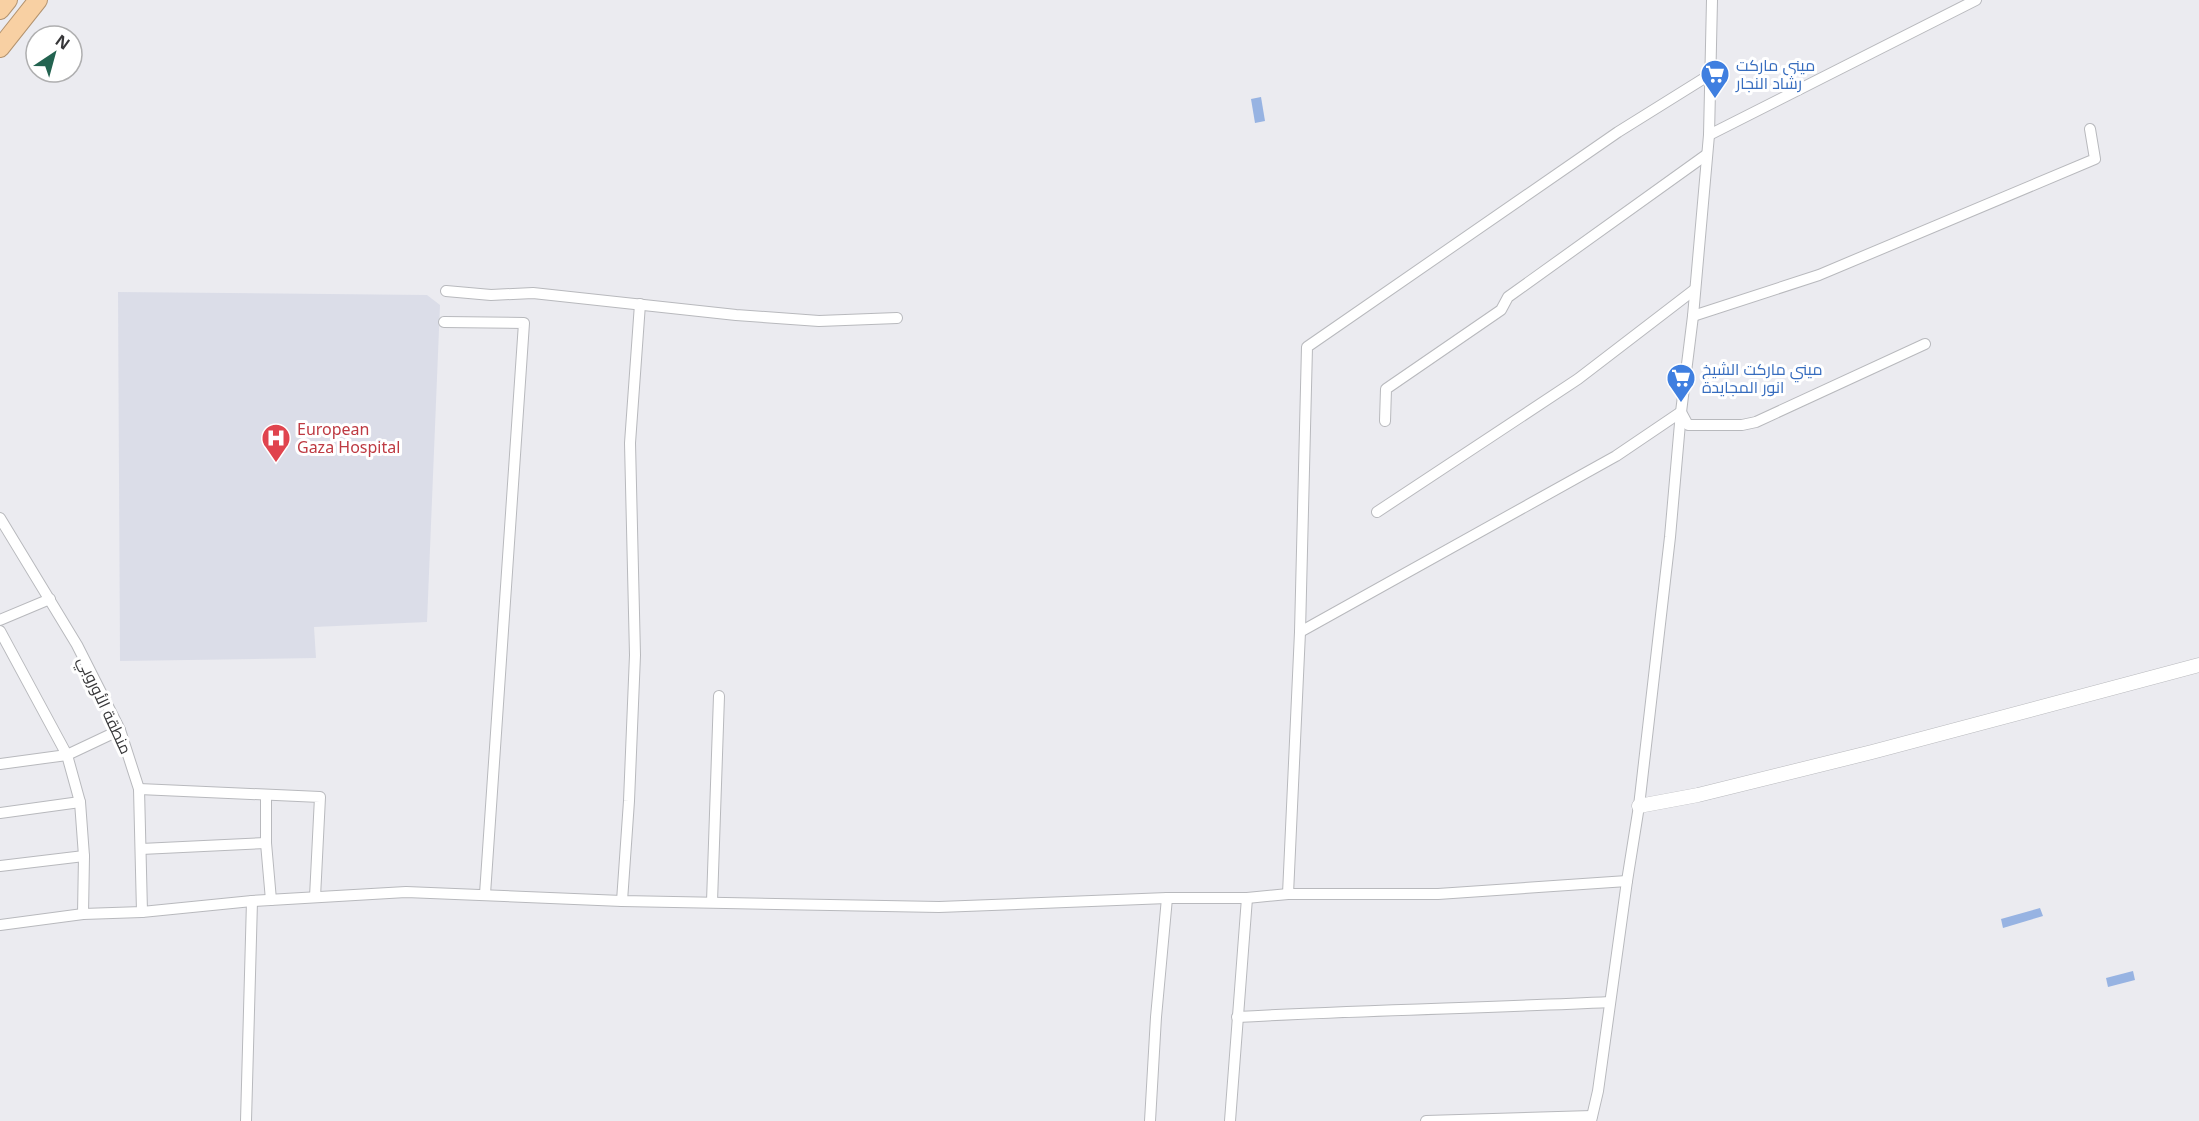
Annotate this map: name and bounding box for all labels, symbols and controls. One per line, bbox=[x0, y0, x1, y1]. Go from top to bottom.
north arrow bbox=[24, 24, 84, 84]
text: N bbox=[51, 29, 75, 55]
place label: ميني ماركت رشاد النجار bbox=[1735, 54, 1815, 94]
supermarket icon: ميني ماركت رشاد النجار bbox=[1699, 58, 1731, 100]
place label: ميني ماركت الشيخ انور المجايدة bbox=[1702, 358, 1823, 398]
supermarket icon: ميني ماركت الشيخ انور المجايدة bbox=[1665, 362, 1697, 404]
place label: European Gaza Hospital bbox=[297, 418, 400, 458]
hospital icon: European Gaza Hospital bbox=[260, 422, 292, 464]
street label: منطقة الأوروبي bbox=[70, 653, 137, 759]

